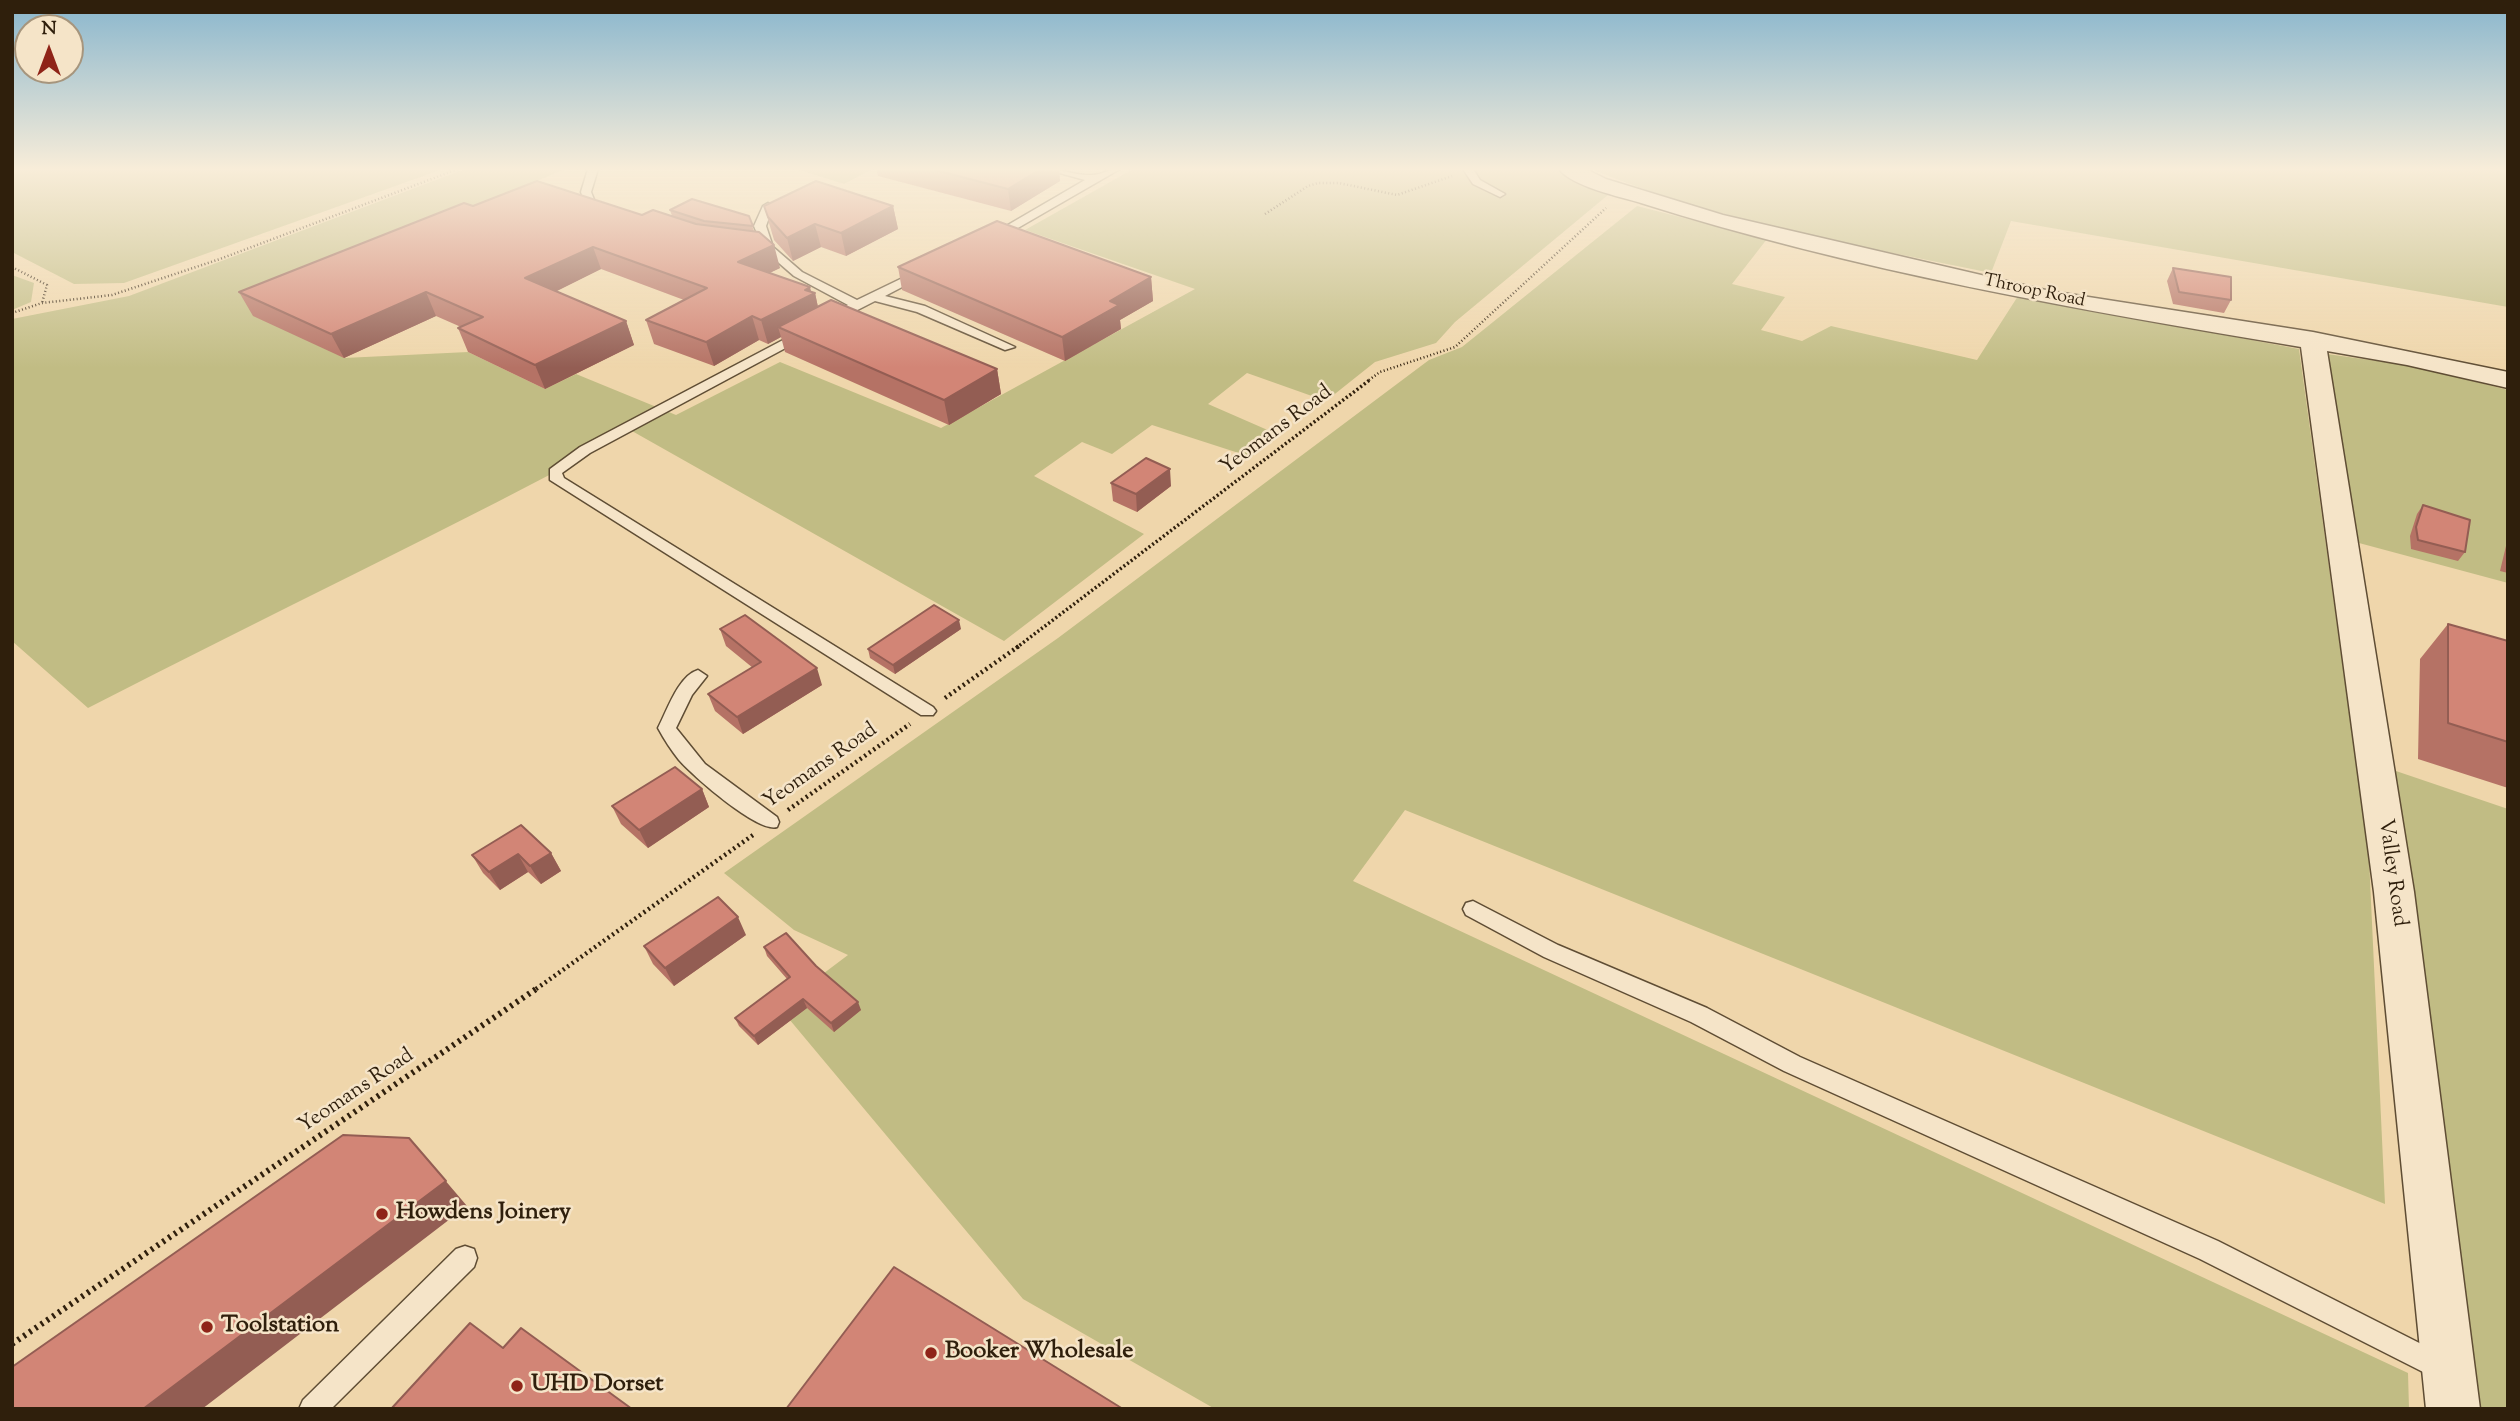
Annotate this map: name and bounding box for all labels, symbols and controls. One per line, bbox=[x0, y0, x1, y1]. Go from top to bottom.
north arrow bbox=[14, 14, 84, 84]
text: N bbox=[41, 16, 57, 43]
street label: Throop Road bbox=[1981, 271, 2087, 313]
street label: Yeomans Road bbox=[1216, 381, 1338, 481]
street label: Yeomans Road bbox=[759, 718, 883, 816]
street label: Valley Road bbox=[2371, 818, 2411, 928]
street label: Yeomans Road bbox=[295, 1044, 419, 1140]
place label: Howdens Joinery bbox=[396, 1200, 571, 1228]
marker: Howdens Joinery bbox=[374, 1206, 390, 1222]
place label: Toolstation bbox=[221, 1313, 339, 1341]
marker: Toolstation bbox=[199, 1319, 215, 1335]
place label: Booker Wholesale bbox=[945, 1339, 1133, 1367]
marker: Booker Wholesale bbox=[923, 1345, 939, 1361]
place label: UHD Dorset bbox=[531, 1372, 664, 1400]
marker: UHD Dorset bbox=[509, 1378, 525, 1394]

